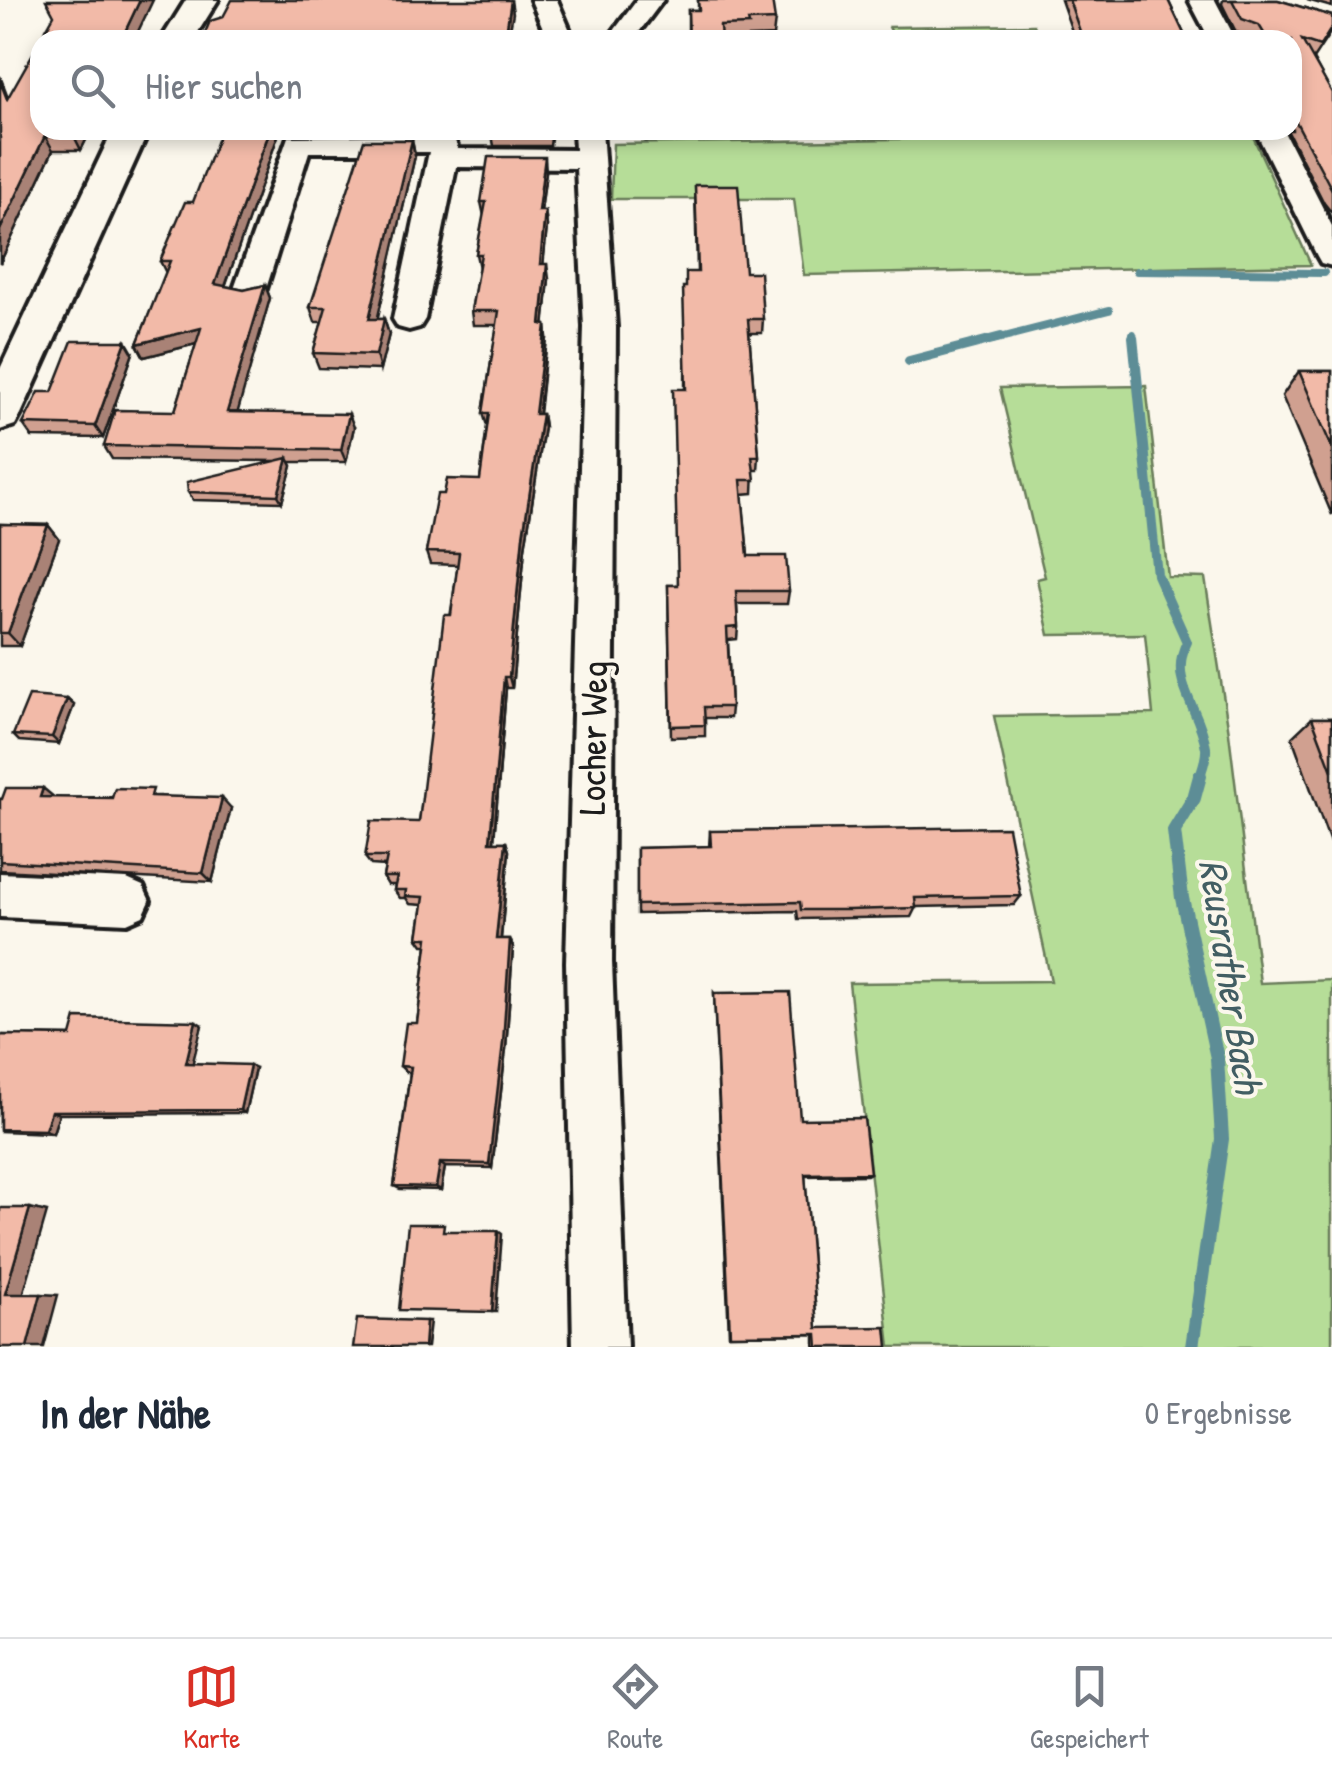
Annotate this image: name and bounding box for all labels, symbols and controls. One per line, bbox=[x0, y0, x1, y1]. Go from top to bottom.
search box bbox=[30, 30, 1302, 140]
icon: search bbox=[65, 58, 120, 113]
text: Hier suchen bbox=[145, 59, 303, 111]
street label: Locher Weg bbox=[565, 660, 619, 815]
water label: Reusrather Bach bbox=[1187, 855, 1277, 1099]
text: In der Nähe bbox=[40, 1384, 211, 1441]
text: 0 Ergebnisse bbox=[1145, 1391, 1292, 1434]
tab: Karte bbox=[183, 1659, 241, 1757]
tab: Route bbox=[607, 1659, 663, 1757]
tab: Gespeichert bbox=[1030, 1659, 1149, 1757]

